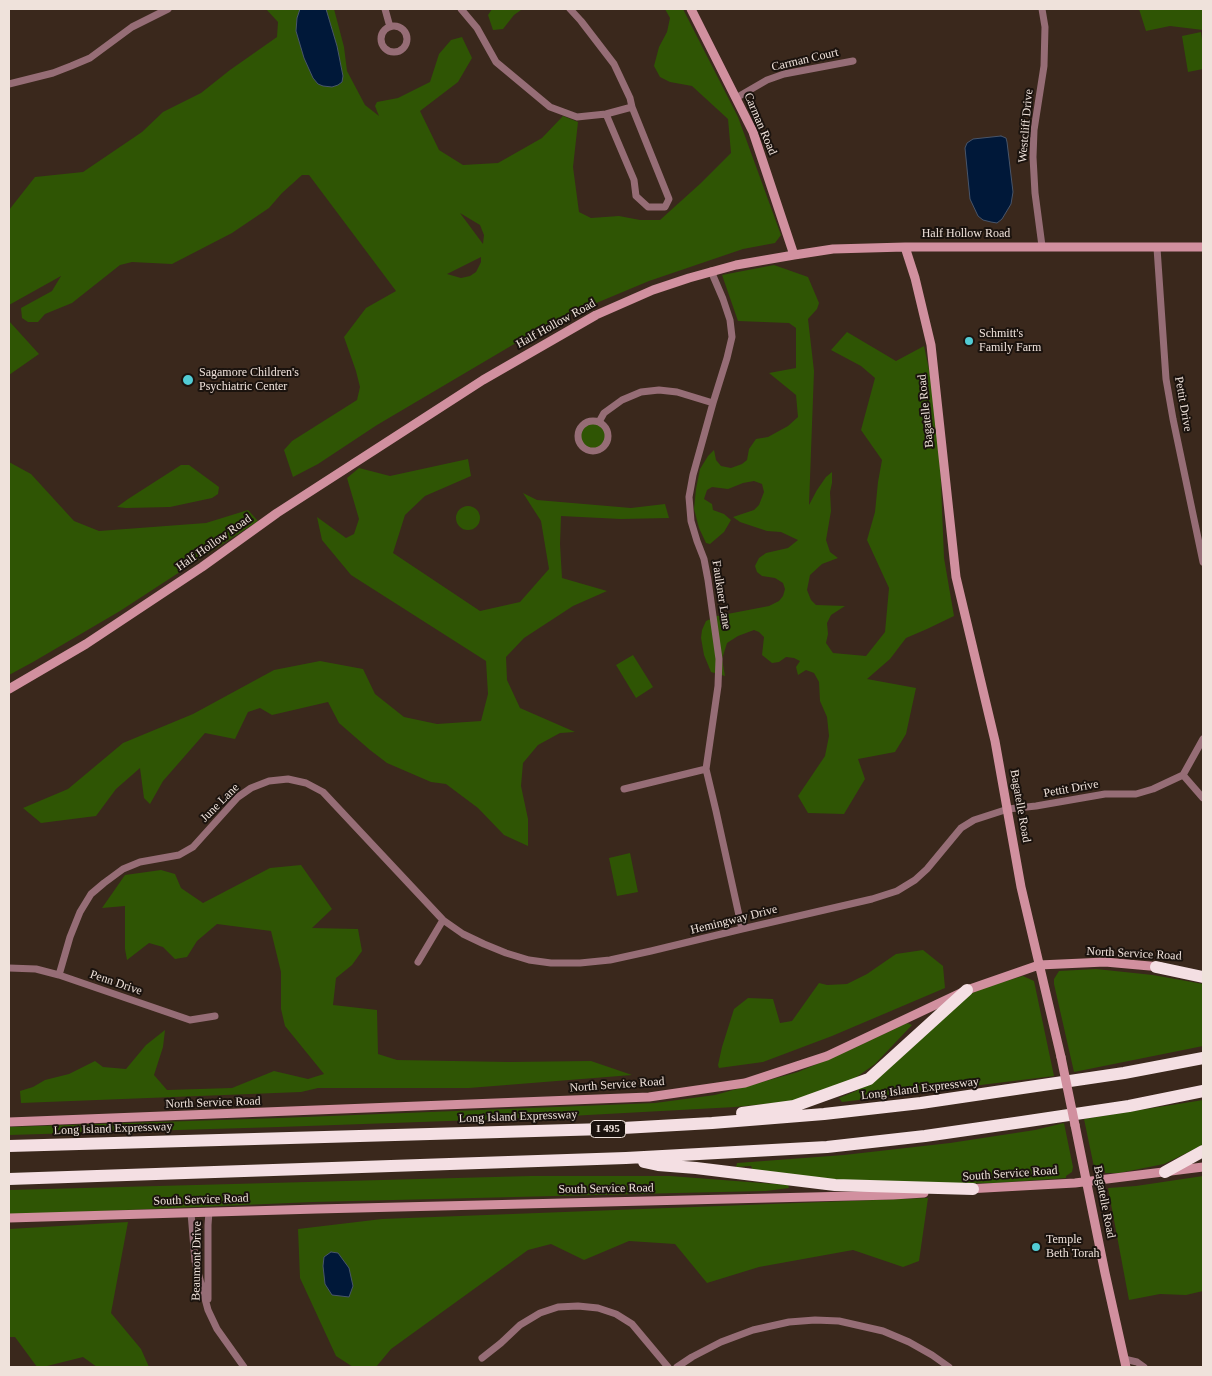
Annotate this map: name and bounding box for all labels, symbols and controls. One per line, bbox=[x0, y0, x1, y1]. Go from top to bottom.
street label: Carman Court bbox=[770, 45, 840, 75]
street label: Westcliff Drive bbox=[1016, 89, 1036, 163]
street label: Carman Road bbox=[740, 91, 780, 157]
street label: Half Hollow Road bbox=[922, 227, 1010, 241]
street label: Half Hollow Road bbox=[514, 296, 598, 352]
place label: Schmitt's Family Farm bbox=[979, 327, 1041, 355]
marker: Schmitt's Family Farm bbox=[963, 335, 975, 347]
place label: Sagamore Children's Psychiatric Center bbox=[199, 366, 299, 394]
marker: Sagamore Children's Psychiatric Center bbox=[181, 373, 195, 387]
street label: Bagatelle Road bbox=[915, 374, 937, 448]
street label: Pettit Drive bbox=[1171, 375, 1195, 433]
street label: Half Hollow Road bbox=[174, 512, 254, 574]
street label: Faulkner Lane bbox=[708, 559, 734, 631]
street label: Bagatelle Road bbox=[1007, 768, 1033, 844]
street label: Pettit Drive bbox=[1042, 777, 1100, 801]
street label: June Lane bbox=[198, 781, 242, 825]
street label: Hemingway Drive bbox=[689, 902, 779, 938]
street label: North Service Road bbox=[1086, 944, 1182, 964]
street label: Penn Drive bbox=[88, 967, 144, 999]
street label: North Service Road bbox=[569, 1074, 665, 1096]
street label: Long Island Expressway bbox=[860, 1075, 980, 1103]
street label: North Service Road bbox=[165, 1094, 261, 1112]
street label: Long Island Expressway bbox=[458, 1108, 578, 1126]
street label: Long Island Expressway bbox=[53, 1120, 173, 1138]
road number: I 495 bbox=[590, 1120, 626, 1138]
street label: South Service Road bbox=[962, 1163, 1058, 1185]
street label: Bagatelle Road bbox=[1090, 1164, 1118, 1240]
street label: South Service Road bbox=[558, 1181, 654, 1197]
street label: South Service Road bbox=[153, 1191, 249, 1209]
street label: Beaumont Drive bbox=[189, 1221, 205, 1301]
place label: Temple Beth Torah bbox=[1046, 1233, 1099, 1261]
marker: Temple Beth Torah bbox=[1030, 1241, 1042, 1253]

